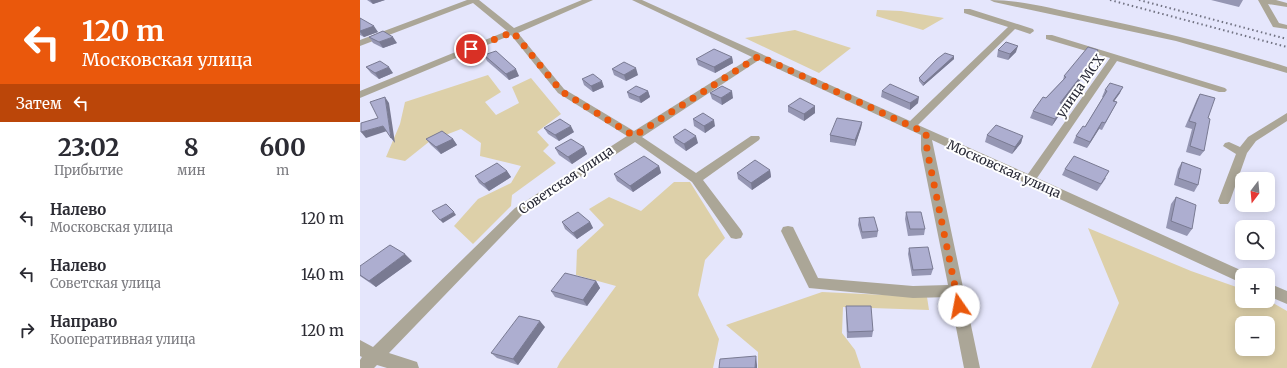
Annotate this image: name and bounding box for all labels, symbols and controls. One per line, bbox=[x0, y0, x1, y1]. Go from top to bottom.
text: 120 m bbox=[82, 13, 164, 49]
icon: left bbox=[16, 16, 68, 68]
pin bbox=[454, 32, 488, 66]
icon: arrive bbox=[460, 38, 482, 60]
text: Московская улица bbox=[82, 48, 252, 71]
street label: улица МСХ bbox=[1052, 50, 1108, 121]
icon: left bbox=[70, 92, 92, 114]
text: Затем bbox=[16, 94, 62, 113]
text: 23:02 bbox=[58, 132, 119, 163]
text: 8 bbox=[184, 132, 199, 163]
text: 600 bbox=[259, 132, 306, 163]
street label: Московская улица bbox=[944, 136, 1064, 202]
street label: Советская улица bbox=[515, 142, 617, 218]
text: Прибытие bbox=[54, 162, 123, 179]
text: мин bbox=[177, 162, 205, 179]
text: m bbox=[276, 162, 289, 179]
north arrow bbox=[1235, 172, 1275, 212]
map controls bbox=[1235, 172, 1275, 356]
text: Налево bbox=[50, 200, 106, 219]
icon: left bbox=[16, 207, 38, 229]
text: 120 m bbox=[301, 209, 344, 228]
text: Московская улица bbox=[50, 219, 173, 236]
button: search bbox=[1235, 220, 1275, 260]
text: Налево bbox=[50, 256, 106, 275]
icon: left bbox=[16, 263, 38, 285]
text: 140 m bbox=[301, 265, 344, 284]
button: + bbox=[1235, 268, 1275, 308]
text: Советская улица bbox=[50, 275, 161, 292]
position arrow bbox=[938, 285, 980, 327]
text: Направо bbox=[50, 312, 117, 331]
button: − bbox=[1235, 316, 1275, 356]
icon: right bbox=[16, 319, 38, 341]
text: 120 m bbox=[301, 321, 344, 340]
text: Кооперативная улица bbox=[50, 331, 196, 348]

